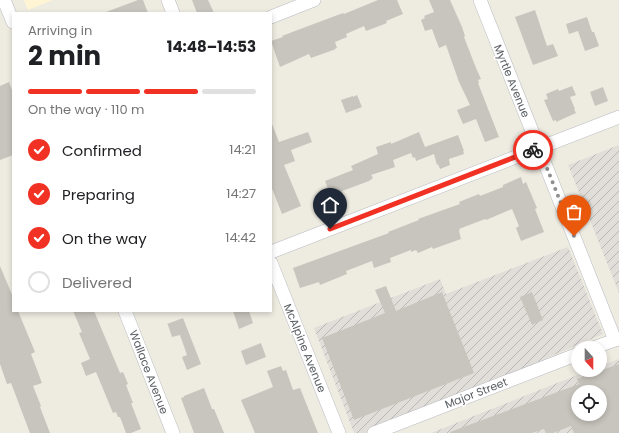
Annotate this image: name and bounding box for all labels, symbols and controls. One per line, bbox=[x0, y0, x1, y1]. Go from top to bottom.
text: Arriving in bbox=[28, 21, 92, 40]
text: 14:48–14:53 bbox=[167, 36, 256, 57]
text: 2 min bbox=[28, 38, 101, 74]
street label: Myrtle Avenue bbox=[490, 42, 534, 120]
text: On the way · 110 m bbox=[28, 100, 144, 119]
courier bbox=[513, 130, 553, 170]
icon: check bbox=[28, 139, 50, 161]
icon: bike bbox=[522, 139, 544, 161]
text: Confirmed bbox=[62, 140, 142, 161]
text: 14:21 bbox=[229, 140, 256, 159]
icon: check bbox=[28, 183, 50, 205]
text: Preparing bbox=[62, 184, 135, 205]
text: 14:27 bbox=[226, 184, 256, 203]
pin bbox=[313, 188, 347, 229]
icon: home bbox=[319, 194, 341, 216]
pin bbox=[557, 195, 591, 236]
icon: bag bbox=[563, 201, 585, 223]
icon: check bbox=[28, 227, 50, 249]
text: On the way bbox=[62, 228, 147, 249]
text: 14:42 bbox=[225, 228, 256, 247]
text: Delivered bbox=[62, 272, 132, 293]
street label: McAlpine Avenue bbox=[280, 301, 330, 395]
street label: Wallace Avenue bbox=[126, 328, 172, 416]
north arrow bbox=[571, 341, 607, 377]
map controls bbox=[571, 341, 607, 421]
street label: Major Street bbox=[442, 374, 510, 412]
button: locate bbox=[571, 385, 607, 421]

